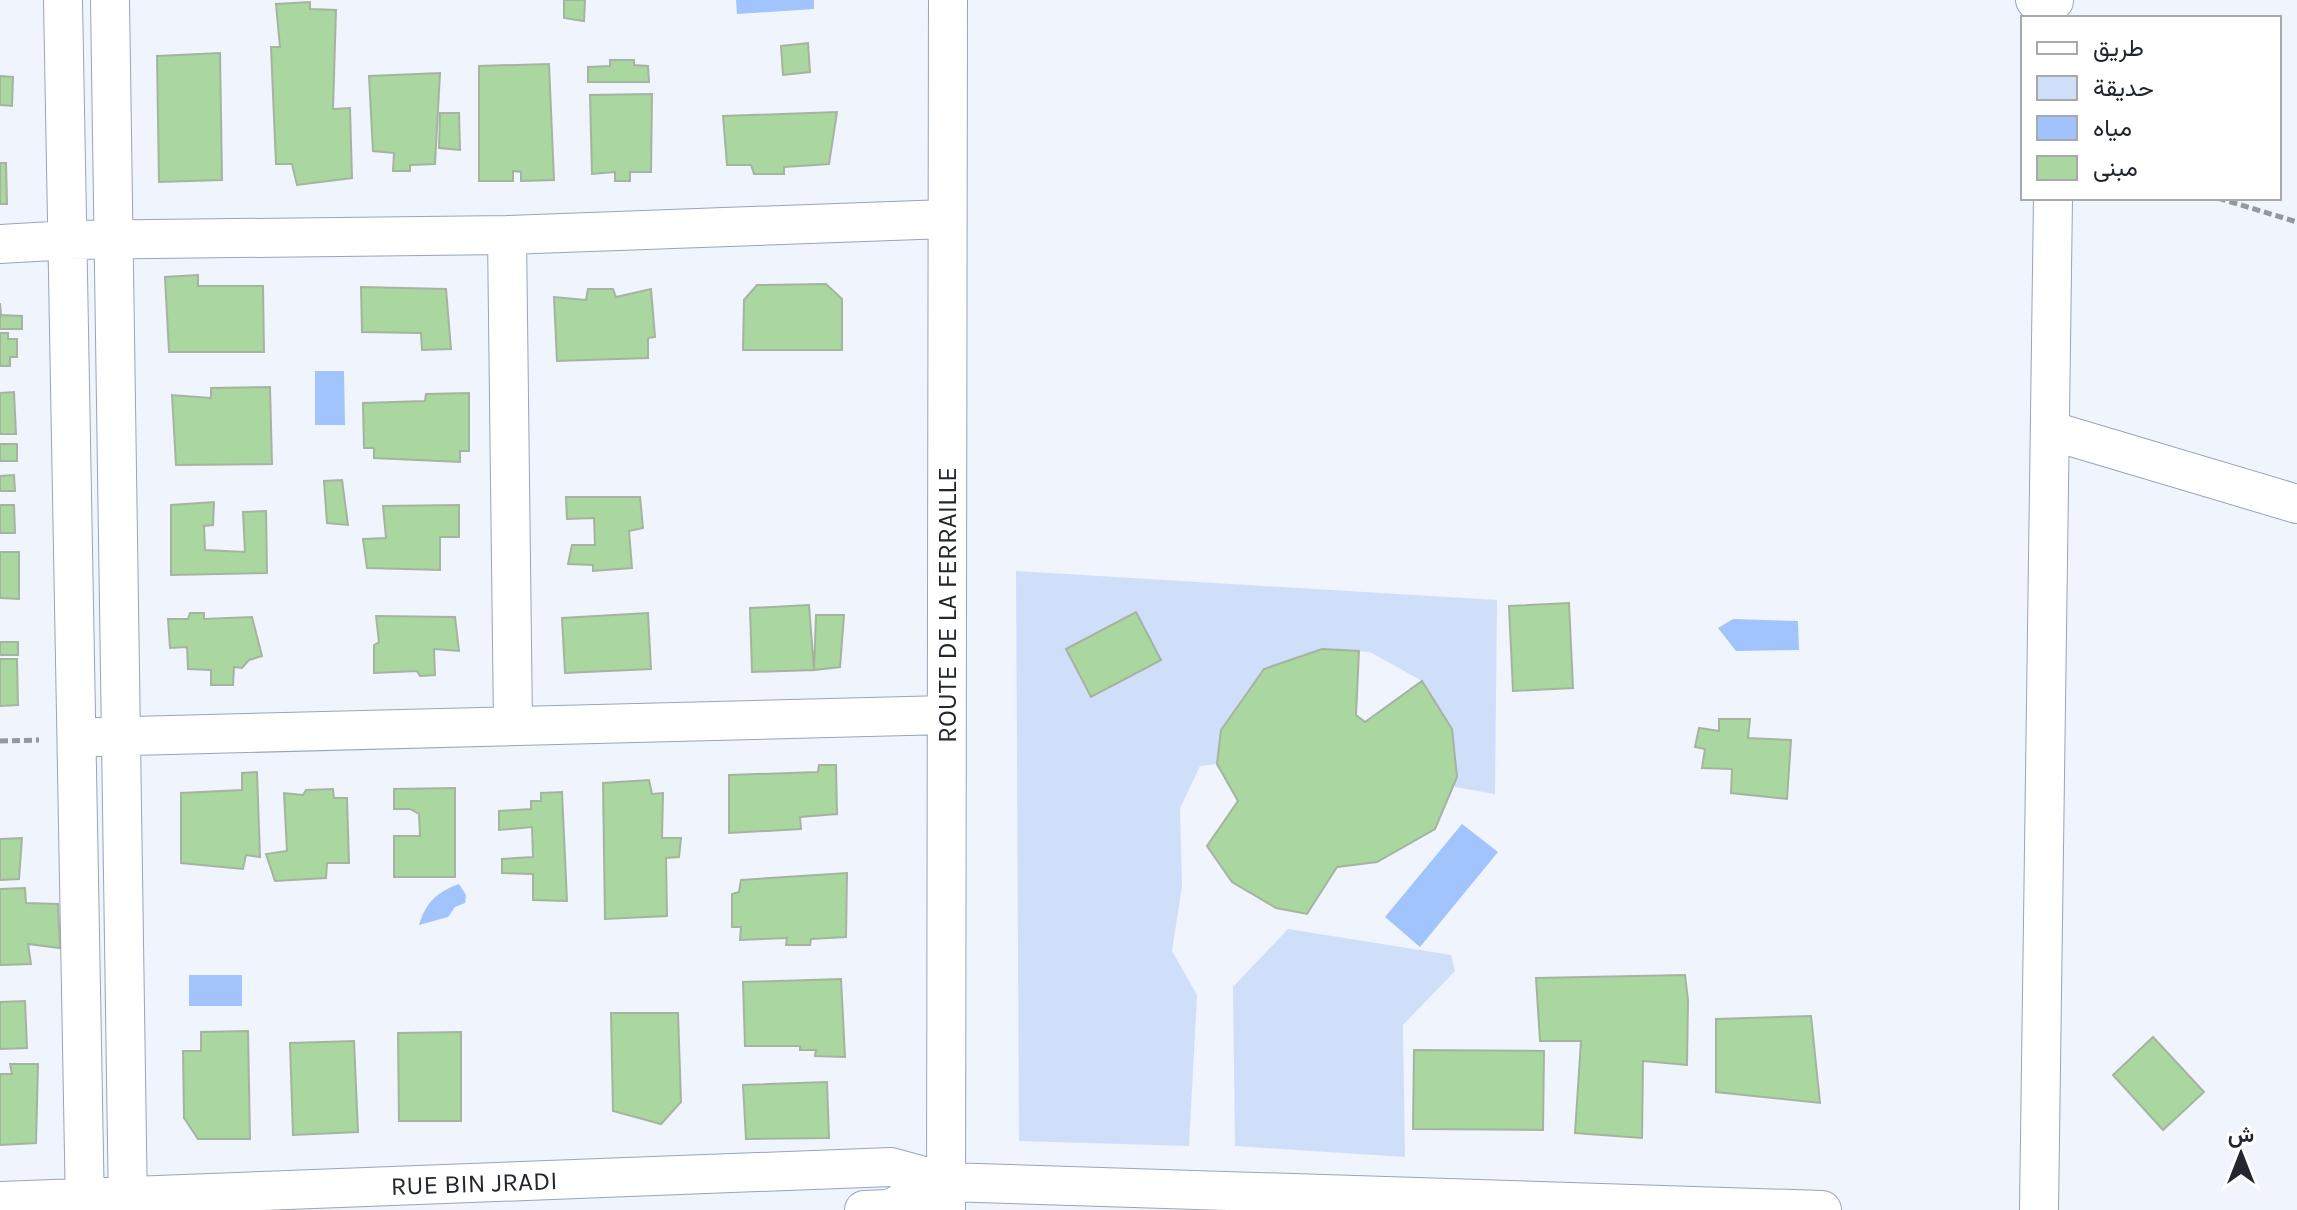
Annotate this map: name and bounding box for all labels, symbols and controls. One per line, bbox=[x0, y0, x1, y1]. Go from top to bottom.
legend bbox=[2021, 16, 2281, 200]
text: طريق bbox=[2093, 34, 2144, 63]
text: حديقة bbox=[2093, 74, 2154, 102]
text: مياه bbox=[2093, 114, 2132, 142]
text: مبنى bbox=[2093, 154, 2138, 182]
street label: ROUTE DE LA FERRAILLE bbox=[932, 467, 963, 743]
north arrow bbox=[2201, 1114, 2281, 1194]
text: ش bbox=[2228, 1122, 2254, 1148]
street label: RUE BIN JRADI bbox=[390, 1165, 558, 1202]

